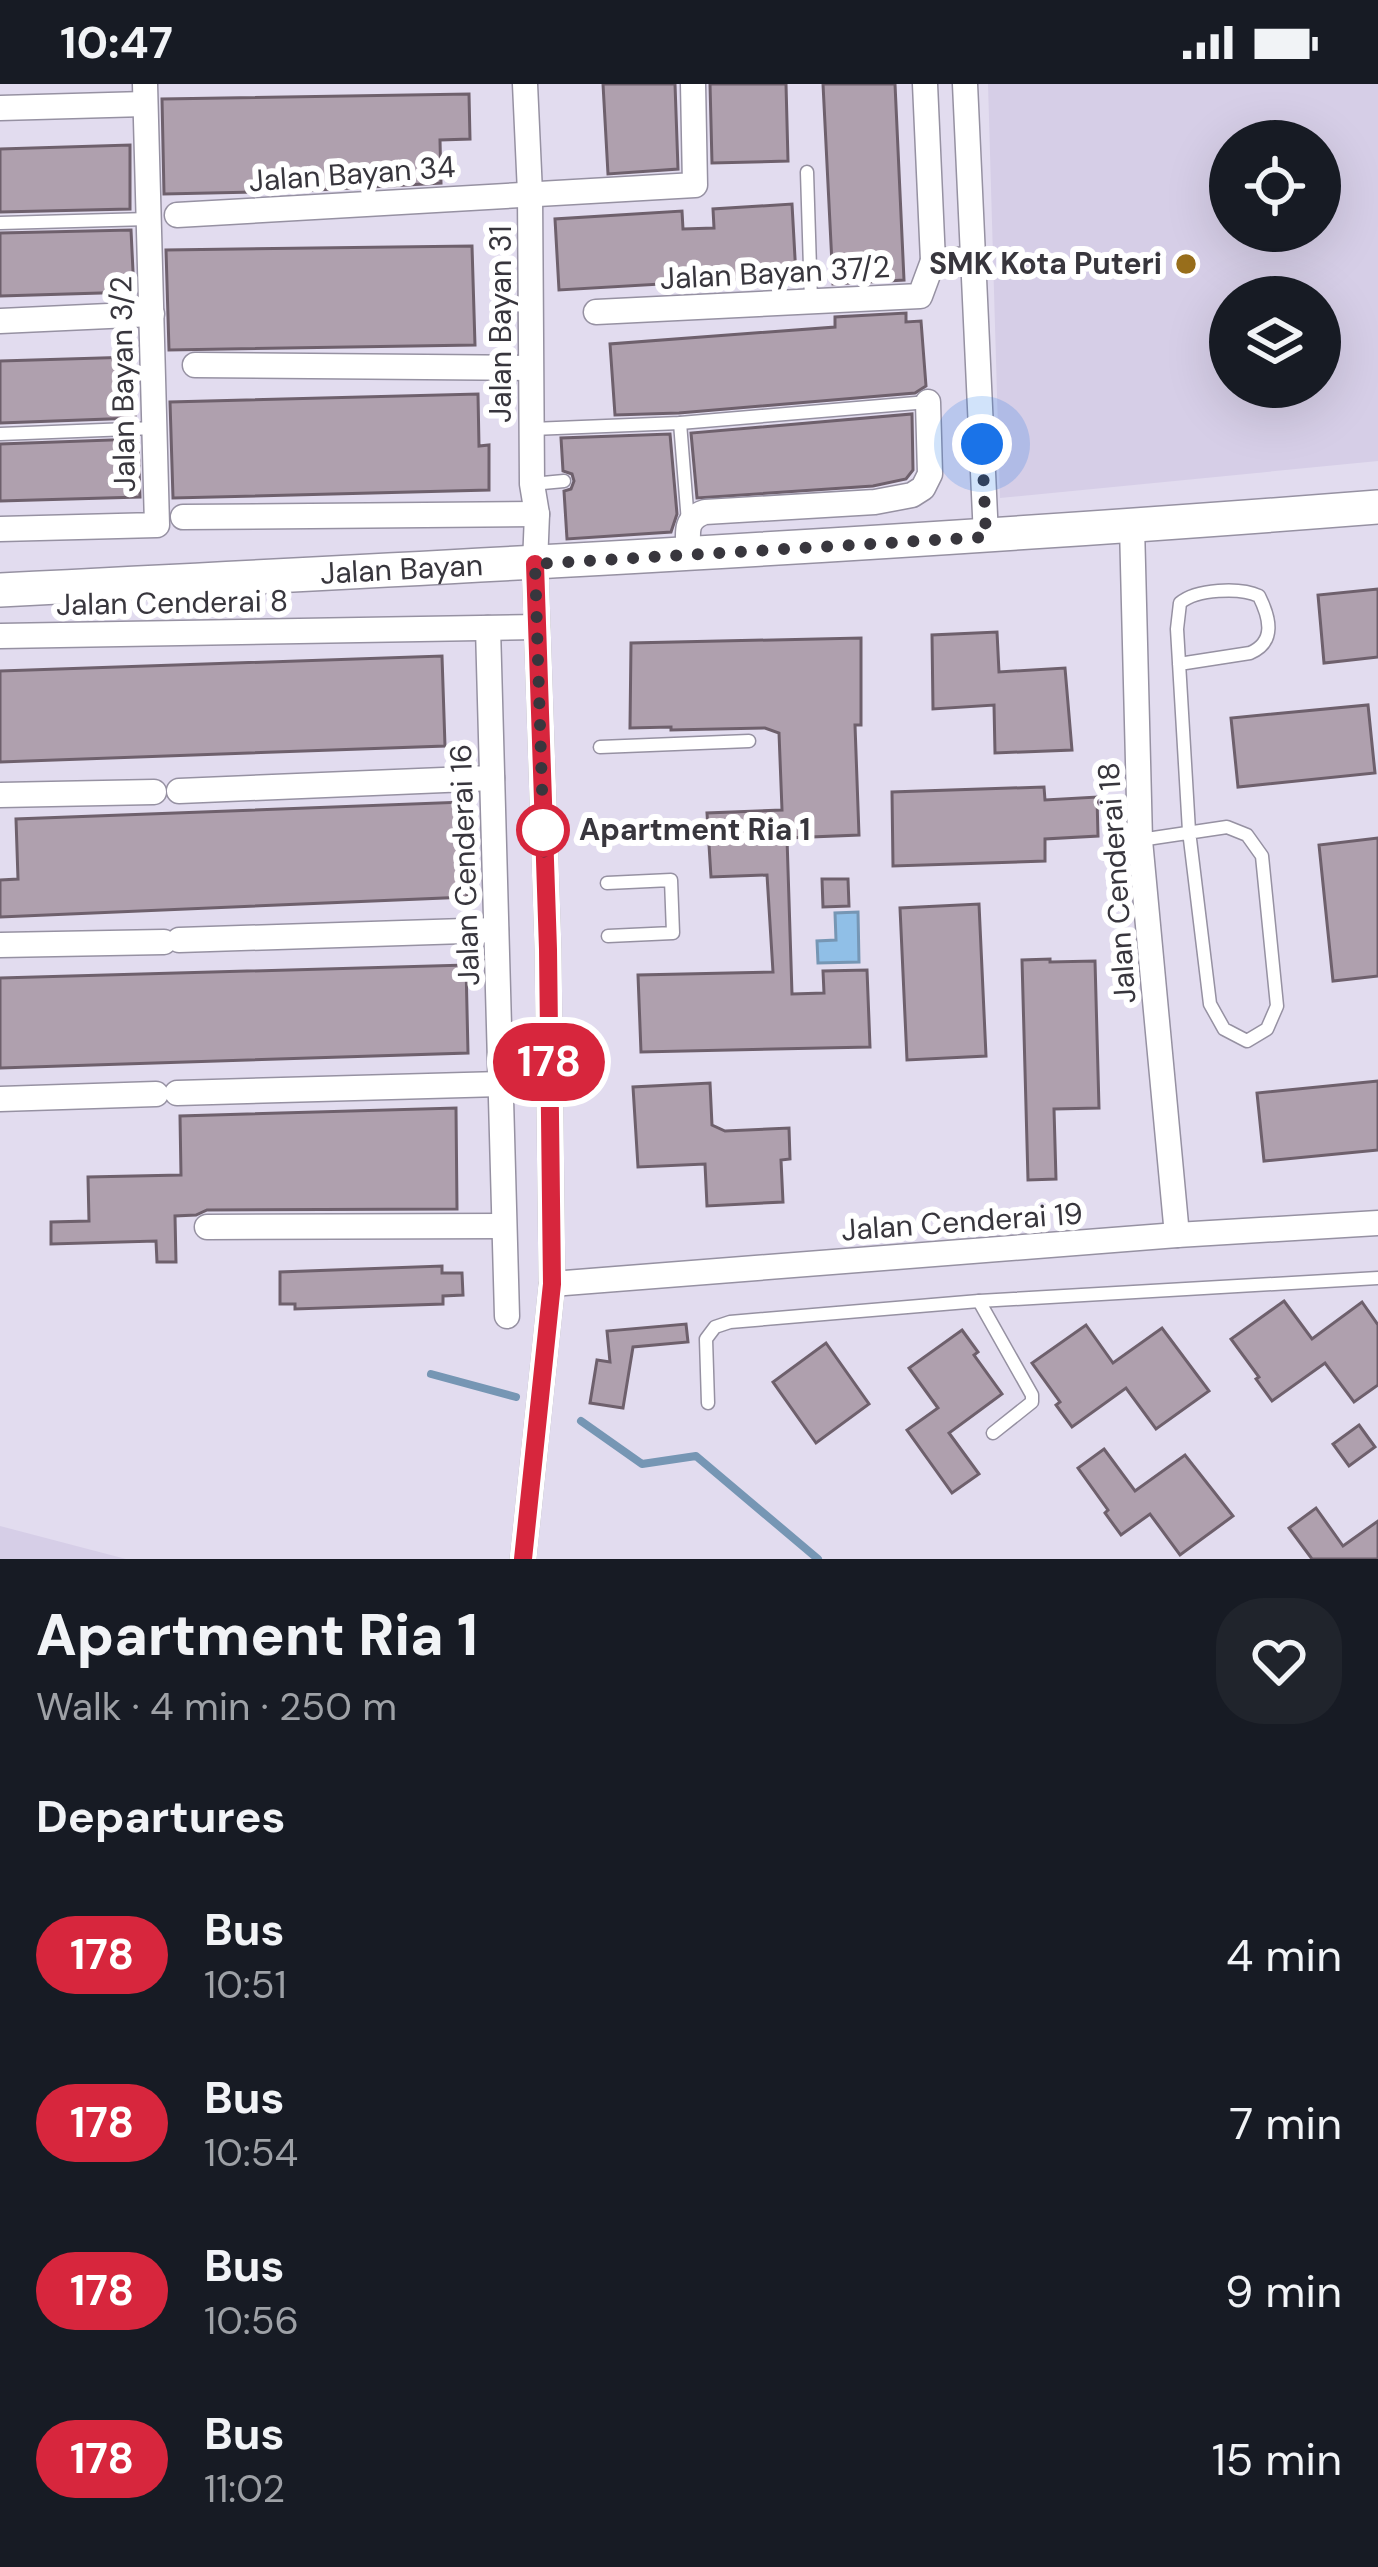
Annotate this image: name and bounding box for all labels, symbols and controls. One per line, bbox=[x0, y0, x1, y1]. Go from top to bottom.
text: 10:47 bbox=[60, 13, 173, 72]
map controls bbox=[1209, 120, 1341, 408]
button: locate bbox=[1209, 120, 1341, 252]
street label: Jalan Bayan 34 bbox=[247, 147, 456, 200]
street label: Jalan Bayan 31 bbox=[481, 225, 520, 423]
place label: SMK Kota Puteri bbox=[929, 244, 1162, 283]
street label: Jalan Bayan 37/2 bbox=[659, 247, 891, 298]
marker: SMK Kota Puteri bbox=[1173, 251, 1199, 277]
street label: Jalan Bayan 3/2 bbox=[101, 276, 144, 492]
button: layers bbox=[1209, 276, 1341, 408]
your location bbox=[952, 414, 1012, 474]
street label: Jalan Bayan bbox=[319, 545, 484, 593]
street label: Jalan Cenderai 8 bbox=[56, 581, 288, 624]
street label: Jalan Cenderai 16 bbox=[441, 743, 488, 987]
street label: Jalan Cenderai 18 bbox=[1089, 761, 1144, 1005]
marker: Apartment Ria 1 bbox=[518, 805, 568, 855]
place label: Apartment Ria 1 bbox=[579, 810, 810, 849]
line badge: 178 bbox=[480, 1023, 618, 1101]
text: 178 bbox=[517, 1034, 581, 1089]
street label: Jalan Cenderai 19 bbox=[840, 1194, 1084, 1249]
text: Apartment Ria 1 bbox=[36, 1598, 478, 1673]
button: heart bbox=[1216, 1598, 1342, 1724]
text: Walk · 4 min · 250 m bbox=[36, 1681, 397, 1732]
text: Departures bbox=[36, 1787, 285, 1846]
text: Bus bbox=[204, 1900, 284, 1959]
text: 4 min bbox=[1226, 1926, 1342, 1985]
text: 178 bbox=[70, 1927, 134, 1982]
text: 10:51 bbox=[204, 1959, 287, 2010]
text: Bus bbox=[204, 2068, 284, 2127]
text: 7 min bbox=[1229, 2094, 1342, 2153]
text: 178 bbox=[70, 2095, 134, 2150]
text: 10:54 bbox=[204, 2127, 298, 2178]
text: Bus bbox=[204, 2236, 284, 2295]
text: 9 min bbox=[1225, 2262, 1342, 2321]
text: 178 bbox=[70, 2263, 134, 2318]
text: 10:56 bbox=[204, 2295, 299, 2346]
text: Bus bbox=[204, 2404, 284, 2463]
text: 15 min bbox=[1212, 2430, 1342, 2489]
text: 178 bbox=[70, 2431, 134, 2486]
text: 11:02 bbox=[204, 2463, 285, 2514]

